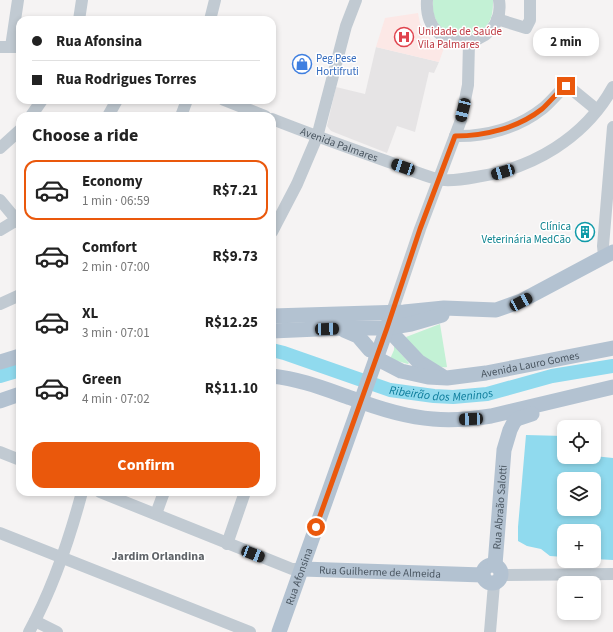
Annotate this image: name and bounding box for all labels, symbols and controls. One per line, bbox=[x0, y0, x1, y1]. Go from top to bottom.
place label: Unidade de Saúde Vila Palmares bbox=[418, 24, 502, 52]
hospital icon: Unidade de Saúde Vila Palmares bbox=[393, 26, 415, 48]
callout: 2 min bbox=[533, 28, 599, 56]
text: Rua Afonsina bbox=[56, 31, 142, 52]
text: 2 min bbox=[550, 33, 582, 51]
place label: Peg Pese Hortifruti bbox=[316, 51, 359, 79]
shop icon: Peg Pese Hortifruti bbox=[291, 53, 313, 75]
text: Rua Rodrigues Torres bbox=[56, 69, 196, 90]
route end bbox=[557, 77, 575, 95]
car bbox=[454, 97, 472, 123]
text: Choose a ride bbox=[32, 123, 138, 148]
street label: Avenida Palmares bbox=[298, 124, 380, 166]
car bbox=[390, 157, 416, 177]
car bbox=[490, 163, 516, 181]
text: Economy bbox=[82, 171, 143, 192]
icon: car bbox=[34, 172, 70, 208]
text: R$7.21 bbox=[213, 180, 258, 201]
text: 1 min · 06:59 bbox=[82, 192, 150, 210]
place label: Clínica Veterinária MedCão bbox=[481, 219, 571, 247]
building icon: Clínica Veterinária MedCão bbox=[574, 221, 596, 243]
text: Comfort bbox=[82, 237, 137, 258]
icon: car bbox=[34, 238, 70, 274]
text: R$9.73 bbox=[213, 246, 258, 267]
text: 2 min · 07:00 bbox=[82, 258, 150, 276]
car bbox=[508, 291, 534, 313]
text: XL bbox=[82, 303, 98, 324]
icon: car bbox=[34, 304, 70, 340]
text: R$12.25 bbox=[205, 312, 258, 333]
car bbox=[315, 323, 339, 335]
text: 3 min · 07:01 bbox=[82, 324, 150, 342]
street label: Avenida Lauro Gomes bbox=[480, 348, 581, 382]
text: Green bbox=[82, 369, 122, 390]
icon: car bbox=[34, 370, 70, 406]
text: R$11.10 bbox=[205, 378, 258, 399]
water label: Ribeirão dos Meninos bbox=[388, 382, 495, 406]
text: 4 min · 07:02 bbox=[82, 390, 150, 408]
car bbox=[459, 413, 483, 425]
map controls bbox=[557, 420, 601, 620]
button: locate bbox=[557, 420, 601, 464]
button: Confirm bbox=[32, 442, 260, 488]
street label: Rua Abraão Salotti bbox=[489, 464, 511, 550]
button: layers bbox=[557, 472, 601, 516]
route start bbox=[307, 518, 325, 536]
button: + bbox=[557, 524, 601, 568]
car bbox=[240, 544, 266, 564]
street label: Rua Afonsina bbox=[282, 546, 316, 607]
district label: Jardim Orlandina bbox=[112, 548, 204, 565]
street label: Rua Guilherme de Almeida bbox=[319, 563, 441, 582]
button: − bbox=[557, 576, 601, 620]

